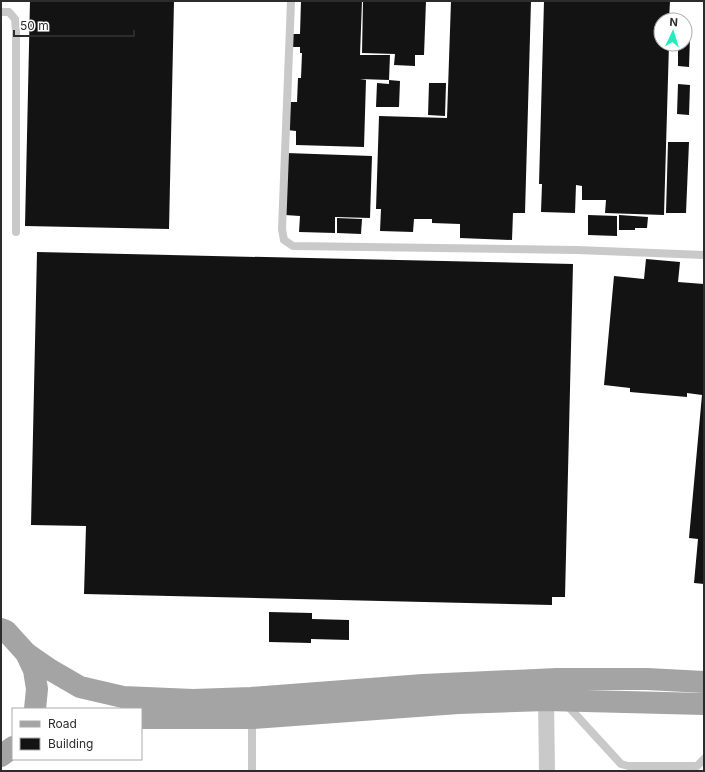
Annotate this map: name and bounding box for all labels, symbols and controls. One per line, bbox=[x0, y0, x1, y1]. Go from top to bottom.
scale bar bbox=[14, 12, 134, 38]
north arrow bbox=[653, 12, 693, 52]
text: N bbox=[669, 15, 678, 29]
text: 50 m bbox=[20, 18, 49, 33]
legend bbox=[12, 708, 142, 760]
text: Road bbox=[48, 716, 77, 731]
text: Building bbox=[48, 736, 93, 751]

